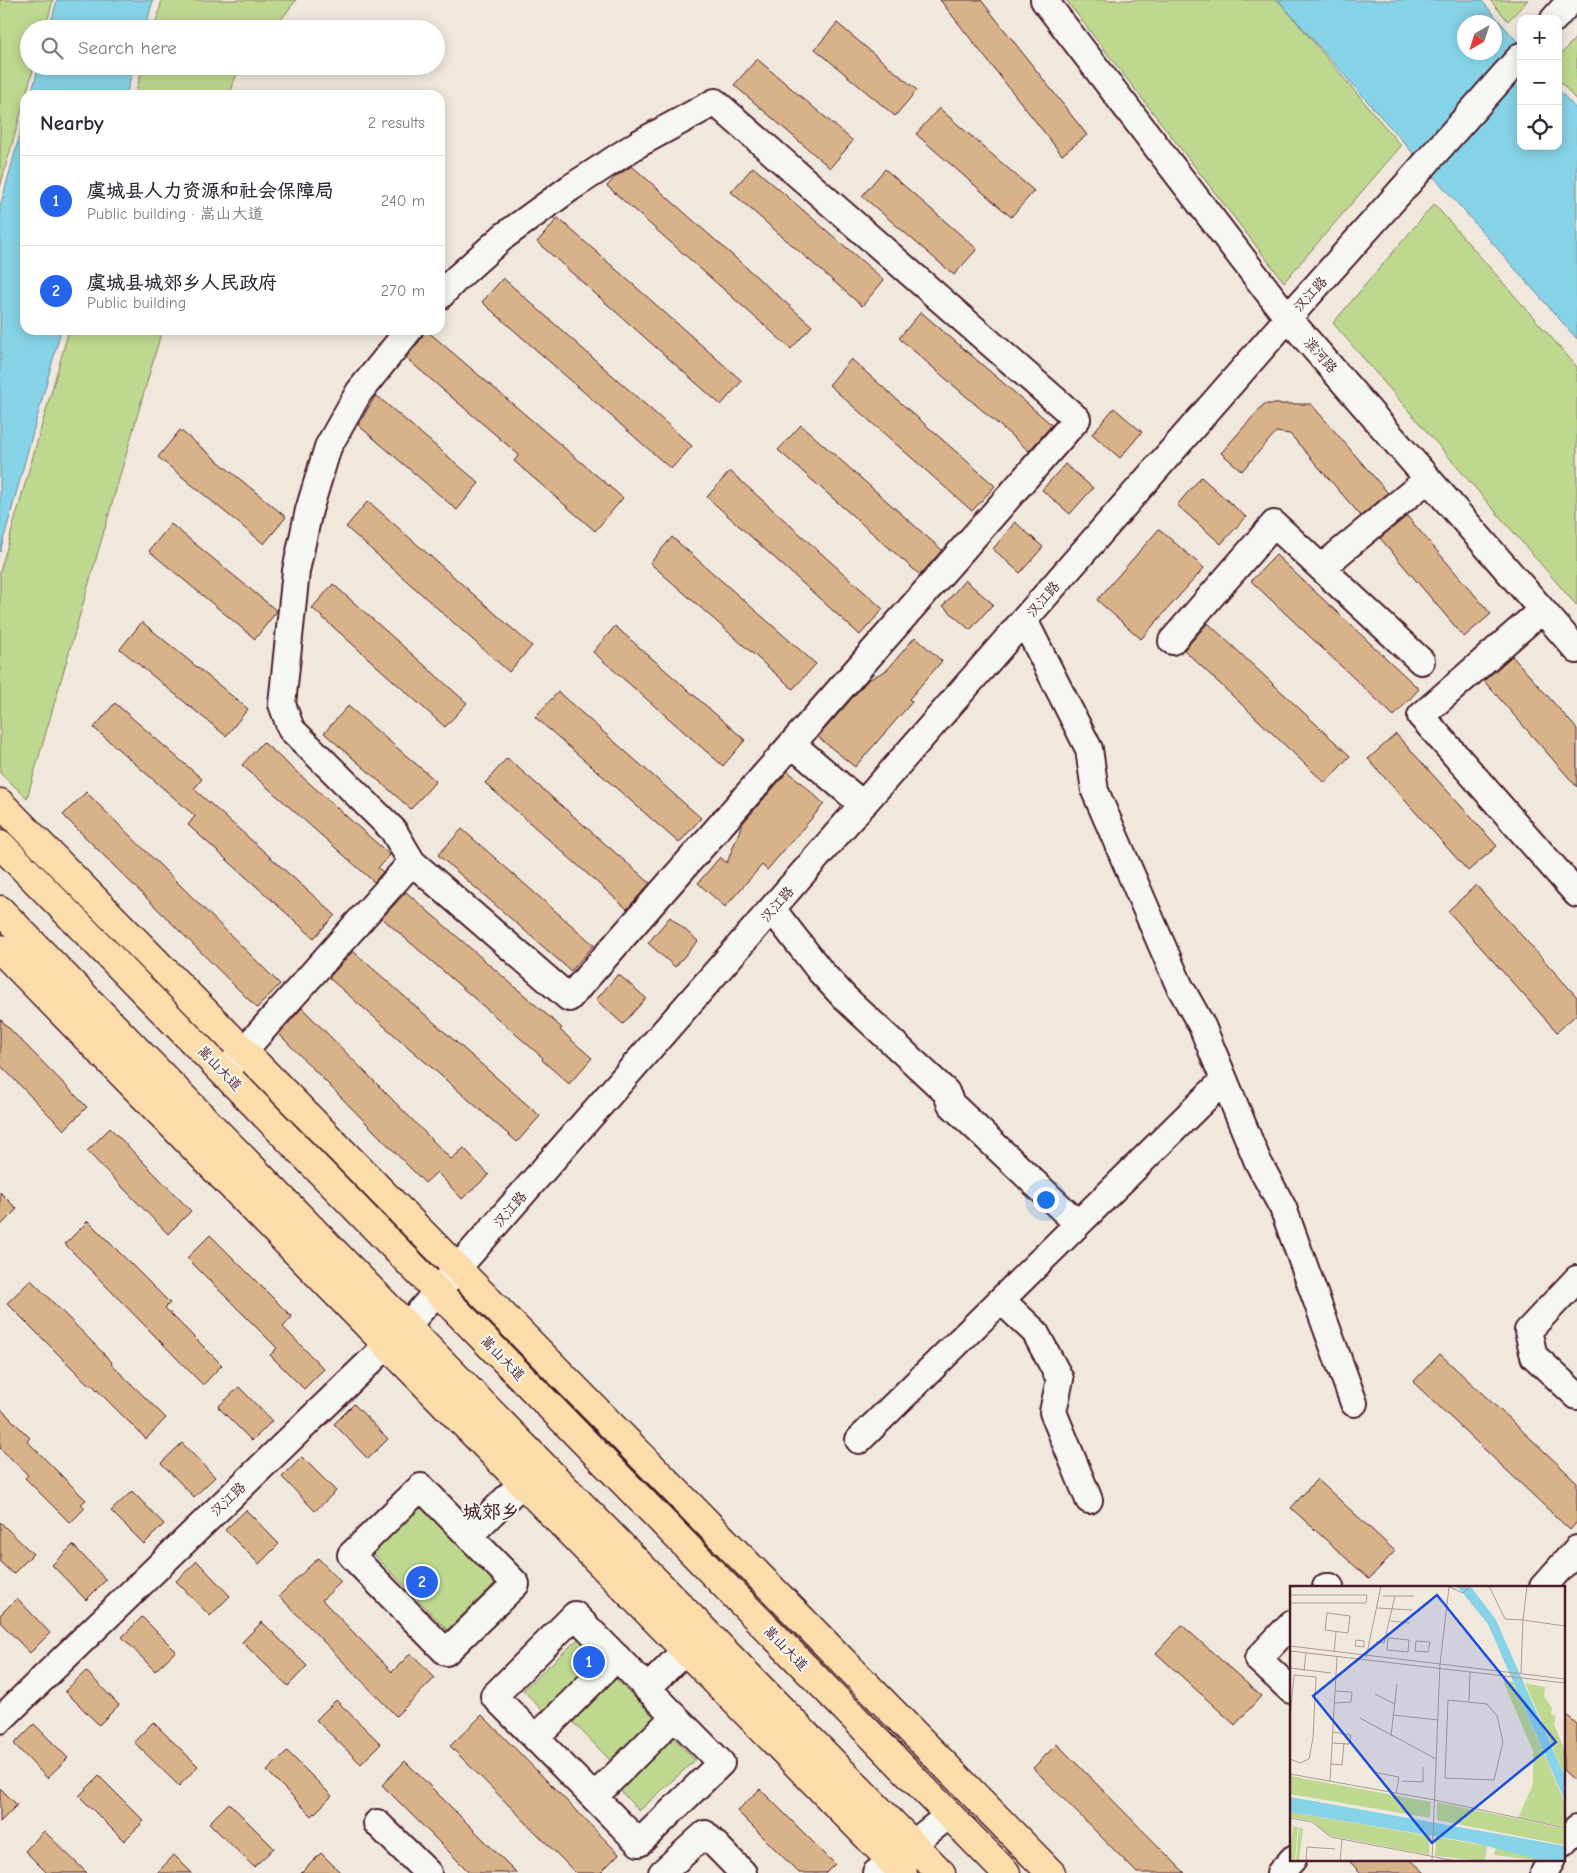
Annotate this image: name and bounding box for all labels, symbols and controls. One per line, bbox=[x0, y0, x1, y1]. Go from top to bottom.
north arrow bbox=[1457, 15, 1502, 60]
map controls bbox=[1517, 15, 1562, 150]
button: + bbox=[1517, 15, 1562, 60]
search box bbox=[20, 20, 445, 75]
icon: search bbox=[38, 34, 66, 62]
text: Search here bbox=[78, 37, 177, 59]
button: − bbox=[1517, 60, 1562, 105]
button: locate bbox=[1517, 105, 1562, 150]
text: Nearby bbox=[40, 111, 104, 135]
text: 2 results bbox=[368, 114, 425, 132]
text: 虞城县人力资源和社会保障局 bbox=[87, 180, 334, 202]
text: 1 bbox=[53, 192, 59, 210]
text: 240 m bbox=[381, 192, 425, 210]
text: Public building · 嵩山大道 bbox=[87, 205, 264, 223]
text: 虞城县城郊乡人民政府 bbox=[87, 272, 277, 294]
street label: 汉江路 bbox=[1290, 273, 1331, 316]
text: 2 bbox=[52, 282, 60, 300]
text: 270 m bbox=[381, 282, 425, 300]
text: Public building bbox=[87, 294, 186, 312]
street label: 滨河路 bbox=[1300, 334, 1341, 377]
street label: 汉江路 bbox=[1023, 578, 1064, 621]
street label: 汉江路 bbox=[757, 883, 798, 926]
street label: 嵩山大道 bbox=[194, 1042, 245, 1094]
your location bbox=[1033, 1187, 1059, 1213]
street label: 汉江路 bbox=[490, 1188, 531, 1231]
street label: 嵩山大道 bbox=[477, 1332, 528, 1384]
street label: 汉江路 bbox=[207, 1479, 249, 1520]
district label: 城郊乡 bbox=[462, 1501, 520, 1523]
pin: 2 bbox=[406, 1563, 438, 1601]
inset map bbox=[1290, 1586, 1564, 1860]
street label: 嵩山大道 bbox=[760, 1622, 811, 1674]
pin: 1 bbox=[573, 1643, 605, 1681]

